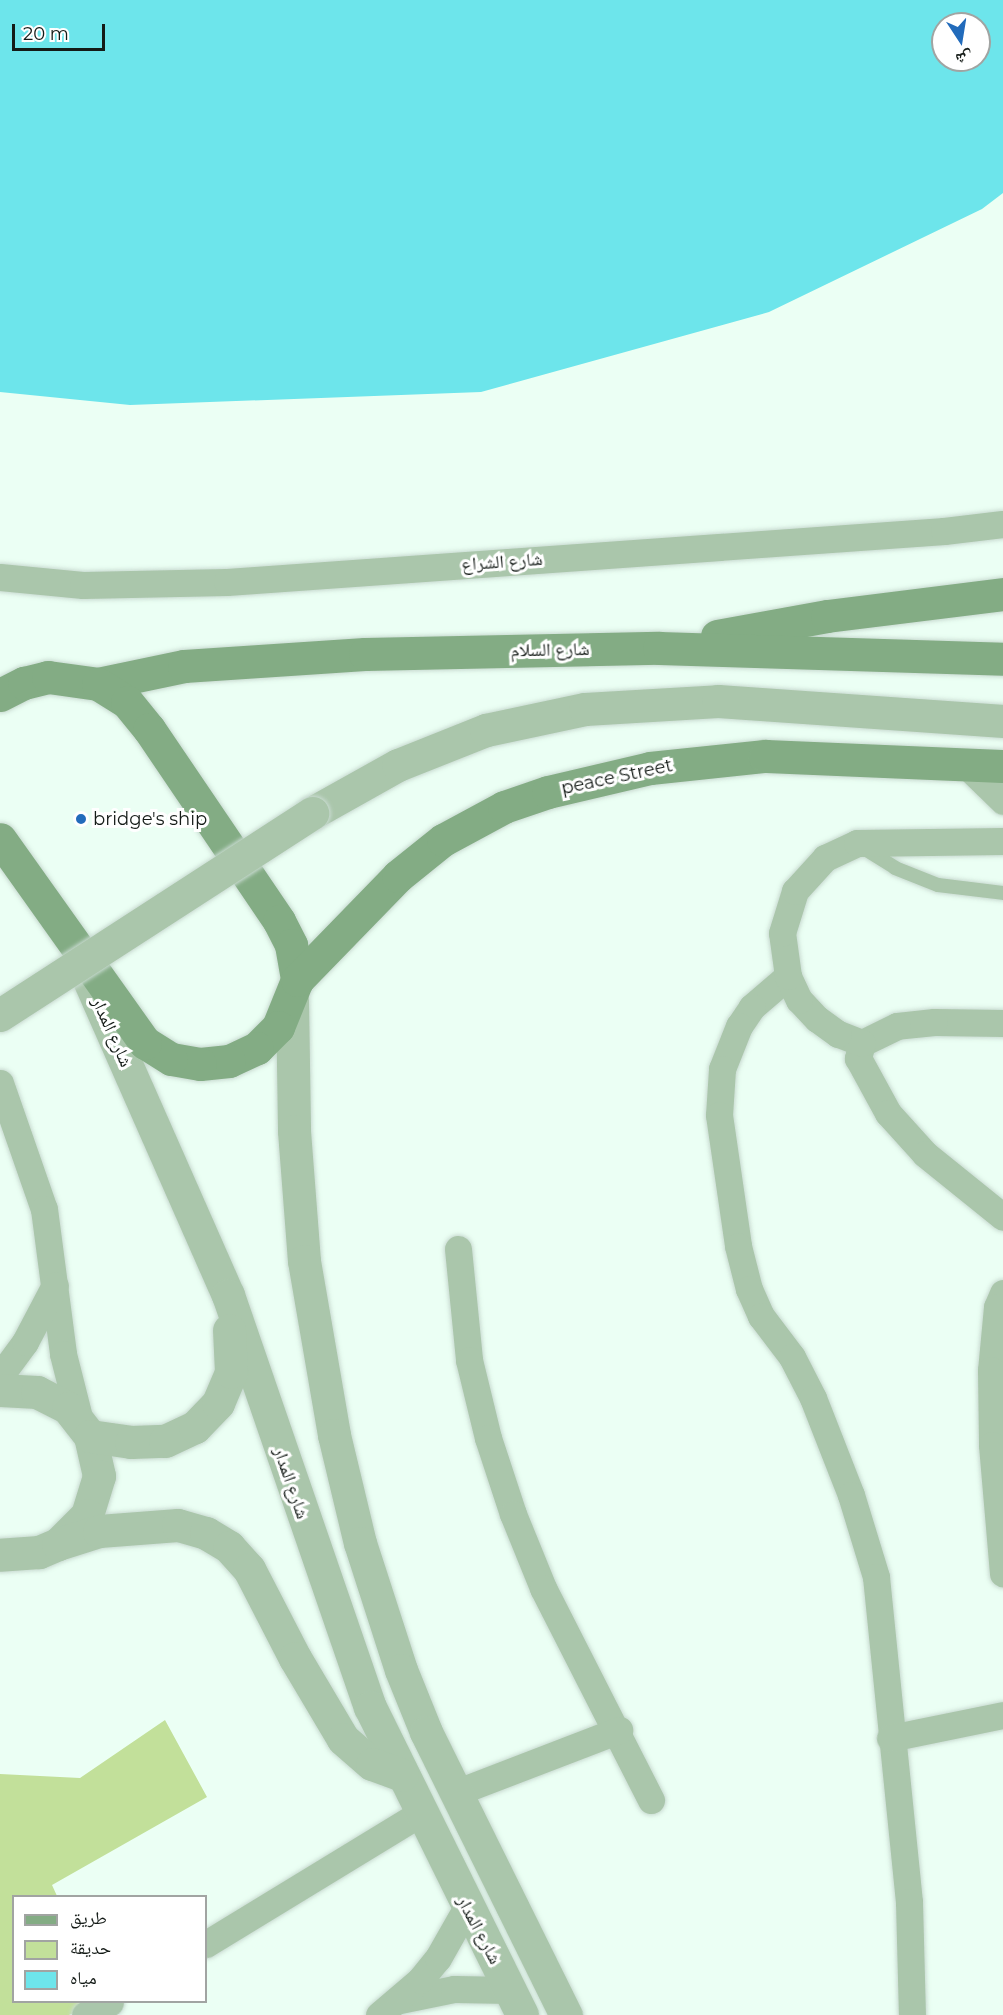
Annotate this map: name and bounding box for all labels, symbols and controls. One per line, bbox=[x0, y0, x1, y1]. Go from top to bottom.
scale bar bbox=[15, 12, 108, 50]
north arrow bbox=[931, 12, 991, 72]
text: 20 m bbox=[23, 23, 69, 45]
text: ش bbox=[954, 47, 975, 69]
street label: شارع الشراع bbox=[461, 548, 543, 576]
street label: شارع السلام bbox=[510, 639, 590, 661]
street label: peace Street bbox=[559, 755, 675, 799]
place label: bridge's ship bbox=[93, 808, 207, 830]
marker: bridge's ship bbox=[74, 812, 88, 826]
street label: شارع المدار bbox=[87, 994, 137, 1070]
street label: شارع المدار bbox=[269, 1444, 313, 1522]
street label: شارع المدار bbox=[452, 1892, 506, 1968]
legend bbox=[12, 1895, 207, 2003]
text: طريق bbox=[70, 1907, 107, 1929]
text: حديقة bbox=[70, 1937, 111, 1959]
text: مياه bbox=[70, 1967, 97, 1989]

